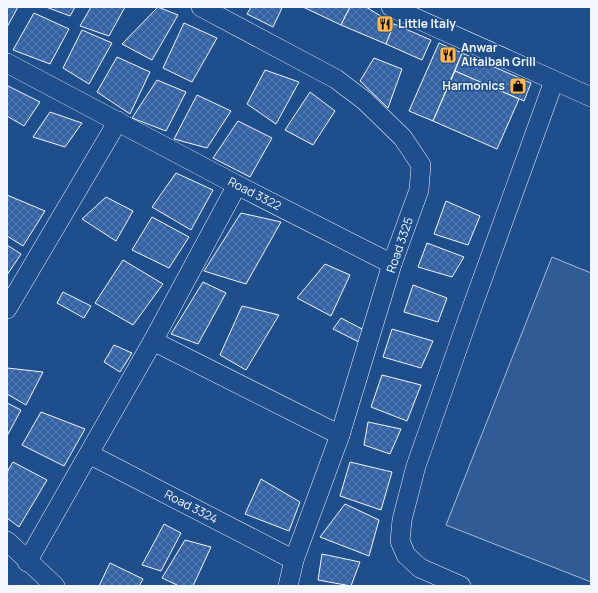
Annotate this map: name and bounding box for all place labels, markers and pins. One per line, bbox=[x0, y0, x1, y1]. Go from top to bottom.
restaurant icon: Little Italy bbox=[375, 14, 395, 34]
place label: Little Italy bbox=[398, 15, 456, 32]
place label: Anwar Altaibah Grill bbox=[461, 39, 536, 70]
restaurant icon: Anwar Altaibah Grill bbox=[438, 45, 458, 65]
shop icon: Harmonics bbox=[508, 76, 528, 96]
place label: Harmonics bbox=[442, 77, 505, 94]

